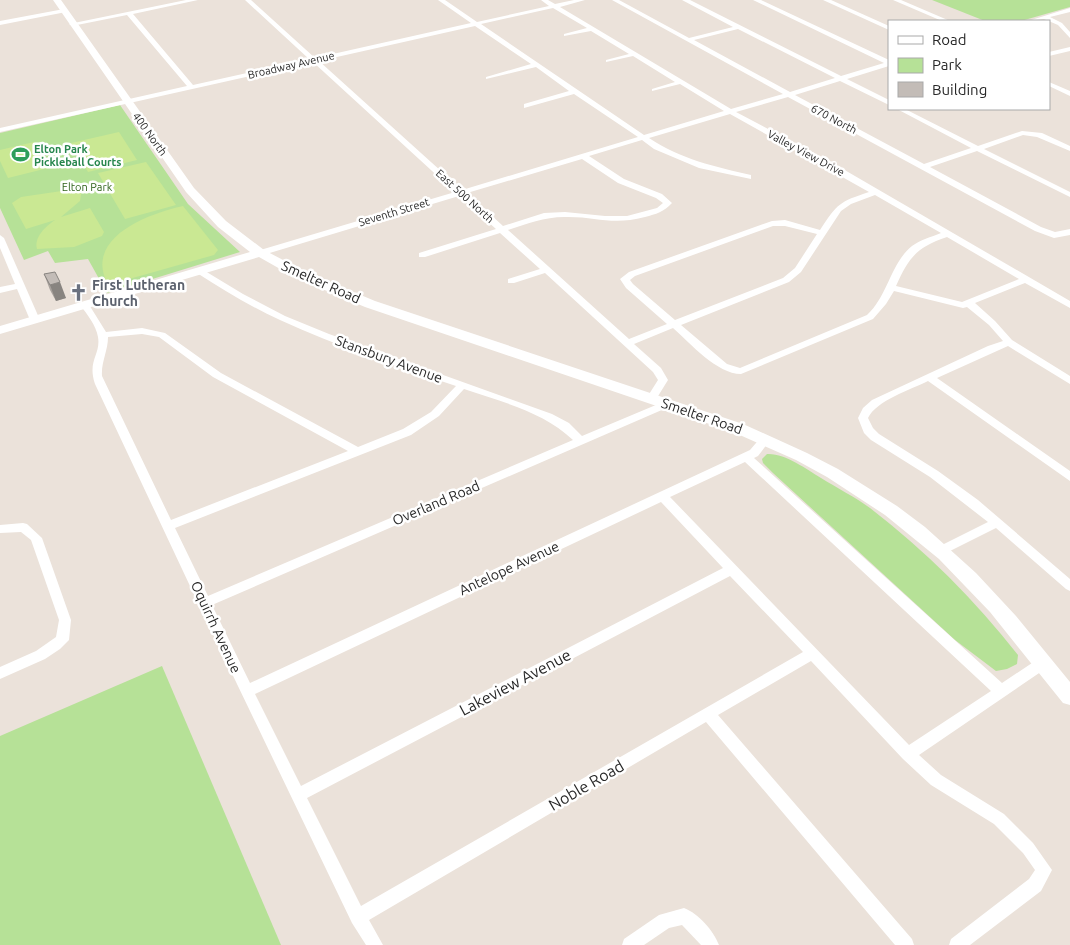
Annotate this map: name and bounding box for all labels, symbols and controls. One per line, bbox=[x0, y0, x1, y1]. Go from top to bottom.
legend bbox=[888, 20, 1050, 110]
text: Road bbox=[932, 31, 967, 48]
street label: Broadway Avenue bbox=[246, 49, 336, 81]
text: Park bbox=[932, 56, 962, 73]
text: Building bbox=[932, 81, 987, 98]
street label: 670 North bbox=[809, 102, 859, 136]
street label: 400 North bbox=[130, 110, 170, 158]
street label: Valley View Drive bbox=[766, 128, 846, 178]
place label: Elton Park Pickleball Courts bbox=[34, 143, 122, 168]
sports icon: Elton Park Pickleball Courts bbox=[10, 145, 30, 165]
street label: East 500 North bbox=[434, 167, 496, 225]
park label: Elton Park bbox=[62, 181, 113, 193]
street label: Seventh Street bbox=[357, 195, 431, 228]
street label: Smelter Road bbox=[279, 257, 363, 307]
place label: First Lutheran Church bbox=[92, 277, 185, 309]
church icon: First Lutheran Church bbox=[68, 283, 88, 303]
street label: Stansbury Avenue bbox=[333, 332, 445, 386]
street label: Smelter Road bbox=[659, 395, 745, 437]
street label: Overland Road bbox=[390, 477, 482, 529]
street label: Antelope Avenue bbox=[456, 538, 562, 598]
street label: Oquirrh Avenue bbox=[188, 579, 244, 675]
street label: Lakeview Avenue bbox=[456, 645, 574, 719]
street label: Noble Road bbox=[545, 756, 627, 814]

